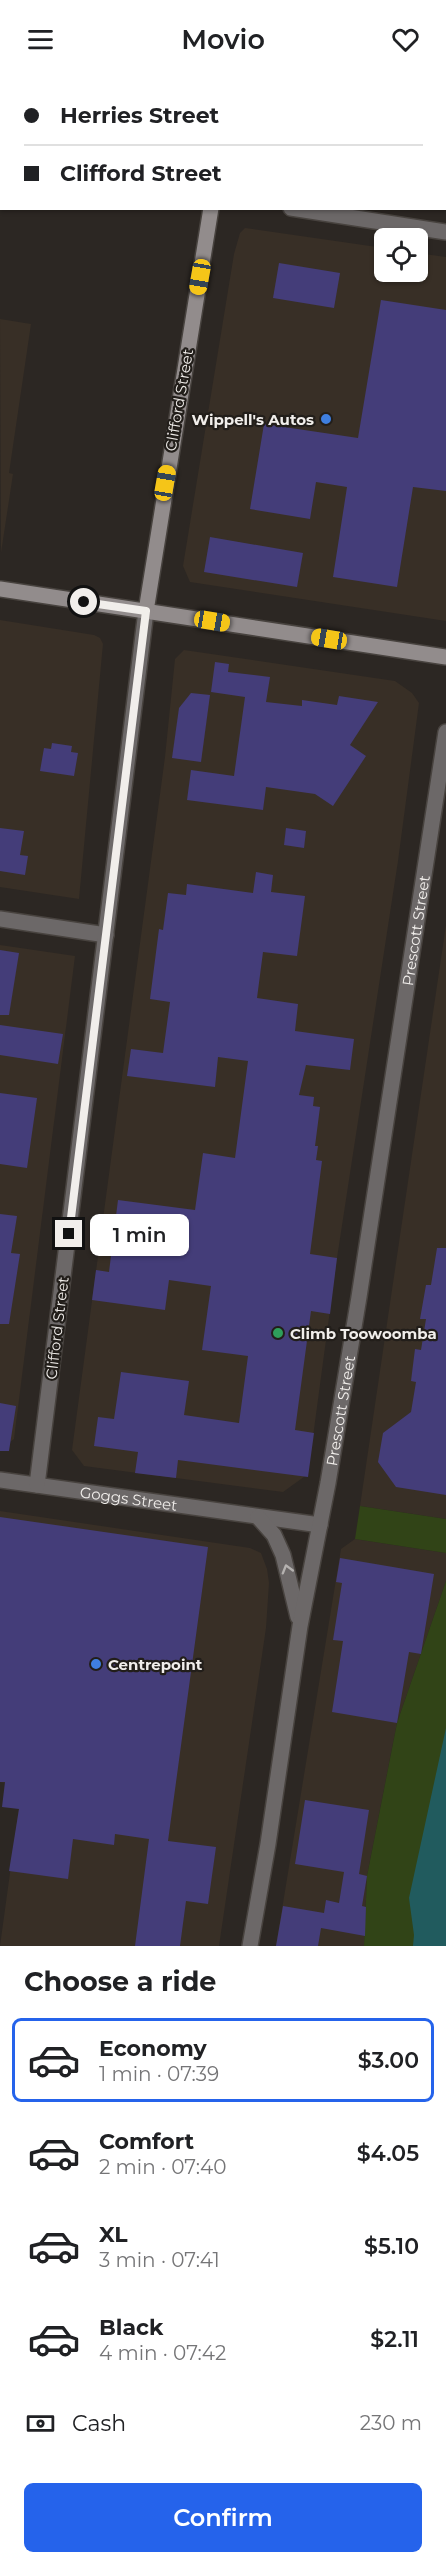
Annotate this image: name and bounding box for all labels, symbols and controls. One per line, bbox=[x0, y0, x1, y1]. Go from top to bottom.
icon: menu bbox=[24, 23, 57, 56]
text: Movio bbox=[181, 23, 265, 56]
icon: heart bbox=[389, 23, 422, 56]
text: Herries Street bbox=[60, 102, 219, 129]
text: Clifford Street bbox=[60, 160, 222, 187]
map controls bbox=[374, 228, 428, 282]
button: locate bbox=[374, 228, 428, 282]
car bbox=[188, 258, 212, 296]
street label: Clifford Street bbox=[161, 347, 197, 453]
place label: Wippell's Autos bbox=[192, 410, 314, 429]
marker: Wippell's Autos bbox=[319, 412, 333, 426]
car bbox=[153, 464, 177, 502]
route start bbox=[70, 588, 97, 615]
car bbox=[193, 609, 231, 633]
car bbox=[310, 627, 348, 651]
street label: Prescott Street bbox=[398, 874, 433, 987]
callout: 1 min bbox=[90, 1213, 189, 1255]
route end bbox=[55, 1220, 82, 1247]
text: 1 min bbox=[113, 1223, 166, 1247]
street label: Clifford Street bbox=[41, 1275, 73, 1381]
place label: Climb Toowoomba bbox=[290, 1324, 437, 1343]
marker: Climb Toowoomba bbox=[271, 1326, 285, 1340]
street label: Prescott Street bbox=[322, 1354, 359, 1467]
street label: Goggs Street bbox=[79, 1482, 179, 1514]
one-way arrow bbox=[282, 1564, 294, 1574]
place label: Centrepoint bbox=[108, 1655, 203, 1674]
marker: Centrepoint bbox=[89, 1657, 103, 1671]
text: Choose a ride bbox=[24, 1965, 216, 1998]
icon: car bbox=[27, 2033, 81, 2087]
text: Economy bbox=[99, 2035, 207, 2062]
text: $3.00 bbox=[358, 2047, 419, 2074]
text: 1 min · 07:39 bbox=[99, 2062, 219, 2086]
icon: car bbox=[27, 2126, 81, 2180]
text: Comfort bbox=[99, 2128, 194, 2155]
text: $4.05 bbox=[357, 2140, 419, 2167]
text: 2 min · 07:40 bbox=[99, 2155, 226, 2179]
icon: car bbox=[27, 2219, 81, 2273]
text: XL bbox=[99, 2221, 128, 2248]
text: $5.10 bbox=[364, 2233, 419, 2260]
text: 3 min · 07:41 bbox=[99, 2248, 220, 2272]
icon: car bbox=[27, 2312, 81, 2366]
text: Black bbox=[99, 2314, 163, 2341]
text: $2.11 bbox=[370, 2326, 419, 2353]
text: 4 min · 07:42 bbox=[99, 2341, 226, 2365]
icon: cash bbox=[24, 2407, 57, 2440]
text: Cash bbox=[72, 2410, 126, 2437]
text: 230 m bbox=[360, 2411, 422, 2435]
button: Confirm bbox=[24, 2483, 422, 2552]

